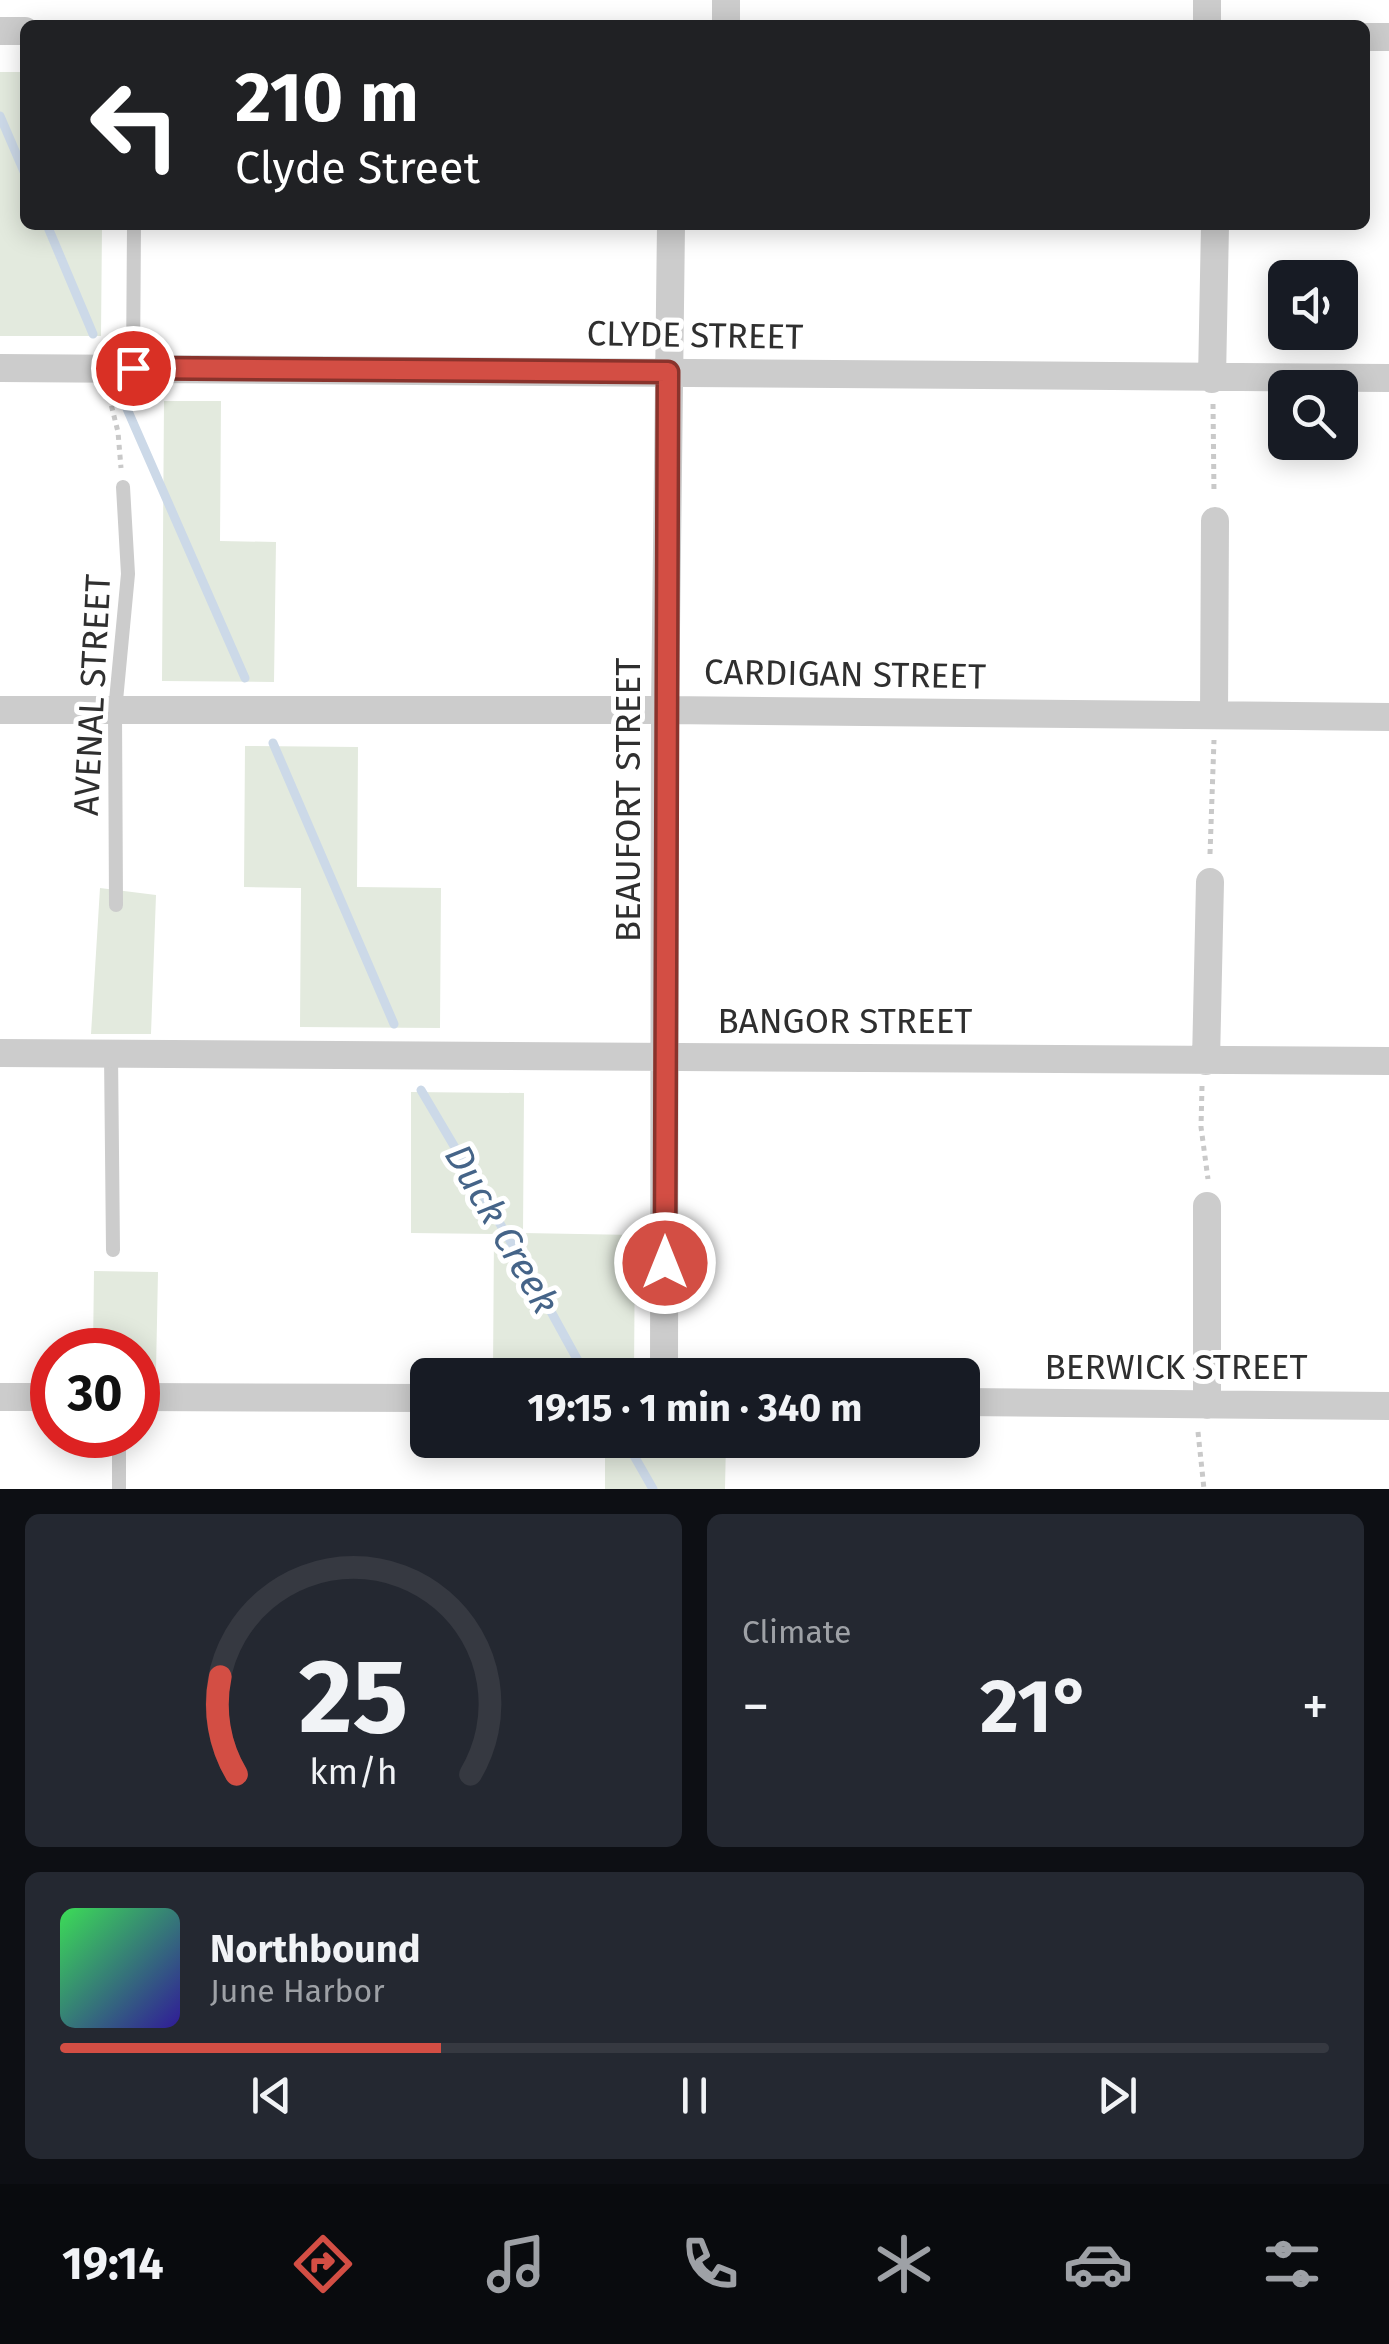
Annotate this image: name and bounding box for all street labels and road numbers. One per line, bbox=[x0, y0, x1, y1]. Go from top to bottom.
street label: CLYDE STREET bbox=[586, 312, 804, 358]
street label: AVENAL STREET bbox=[65, 573, 119, 817]
street label: CARDIGAN STREET bbox=[704, 651, 986, 697]
street label: BEAUFORT STREET bbox=[607, 658, 649, 942]
street label: BANGOR STREET bbox=[718, 1000, 972, 1042]
street label: BERWICK STREET bbox=[1044, 1346, 1308, 1388]

